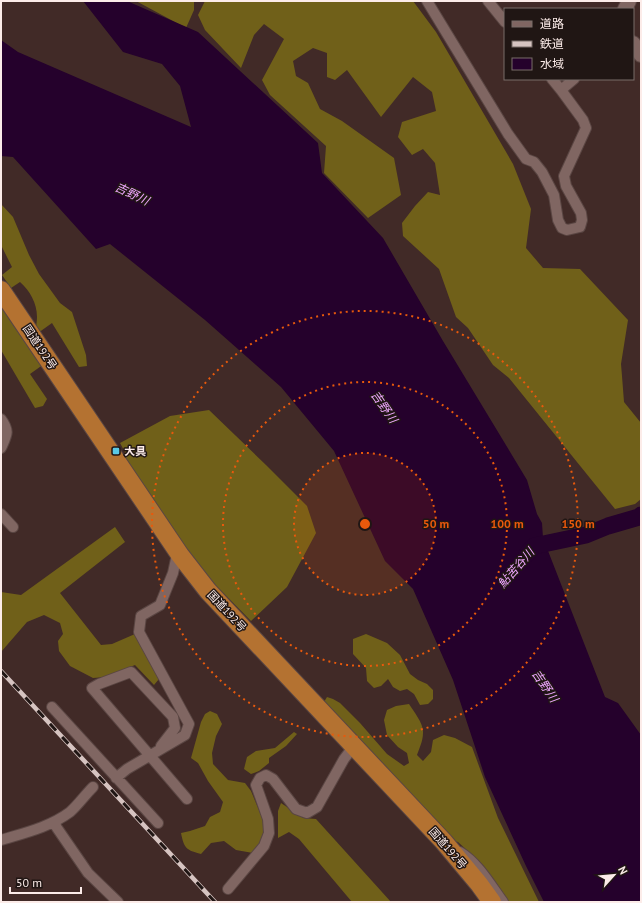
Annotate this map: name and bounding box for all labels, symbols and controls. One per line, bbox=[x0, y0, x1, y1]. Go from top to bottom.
legend bbox=[504, 8, 634, 80]
text: 道路 bbox=[540, 16, 564, 31]
text: 鉄道 bbox=[540, 36, 564, 51]
text: 水域 bbox=[540, 56, 564, 71]
water label: 吉野川 bbox=[113, 179, 154, 209]
street label: 国道192号 bbox=[20, 322, 60, 372]
water label: 吉野川 bbox=[368, 388, 402, 427]
place label: 大具 bbox=[124, 444, 146, 458]
marker: 大具 bbox=[111, 446, 121, 456]
text: 50 m bbox=[423, 516, 449, 531]
text: 100 m bbox=[490, 516, 524, 531]
text: 150 m bbox=[561, 516, 595, 531]
centre of rings bbox=[358, 517, 372, 531]
water label: 鮎苦谷川 bbox=[494, 543, 538, 591]
street label: 国道192号 bbox=[204, 588, 250, 634]
water label: 吉野川 bbox=[529, 667, 563, 706]
street label: 国道192号 bbox=[426, 824, 470, 872]
north arrow bbox=[594, 855, 634, 895]
text: N bbox=[615, 864, 631, 877]
scale bar bbox=[10, 869, 81, 895]
text: 50 m bbox=[16, 875, 42, 890]

